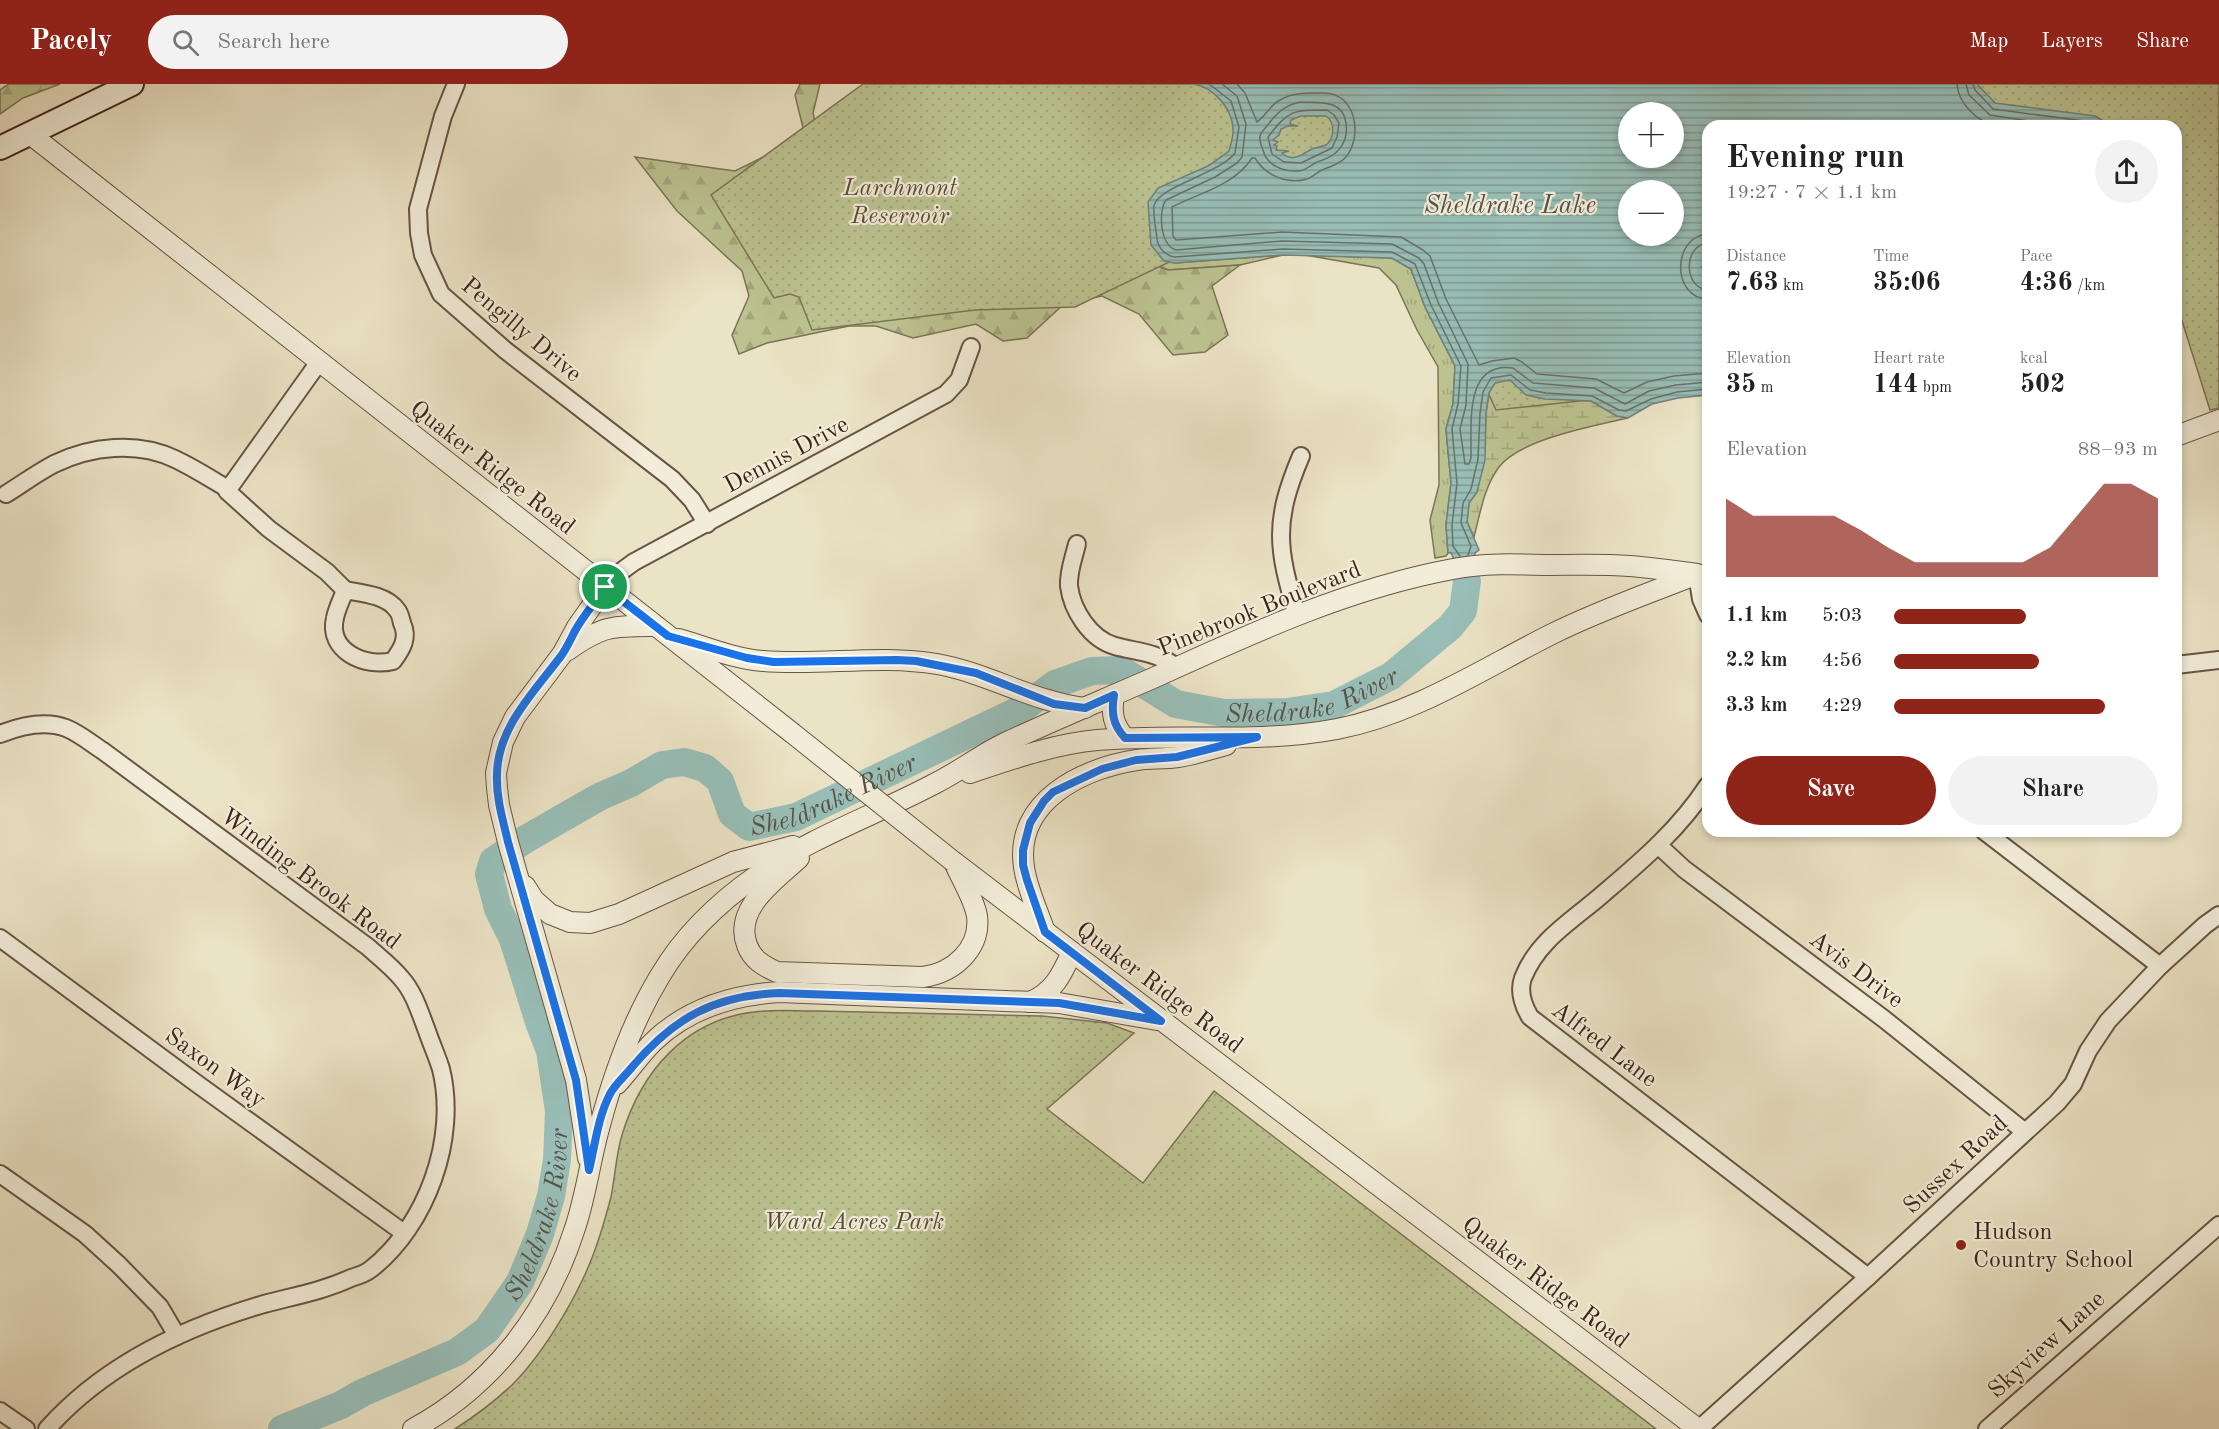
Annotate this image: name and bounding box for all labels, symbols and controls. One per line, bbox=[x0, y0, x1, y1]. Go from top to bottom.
search box bbox=[148, 15, 568, 69]
icon: search bbox=[169, 26, 202, 59]
text: Pacely bbox=[30, 28, 112, 56]
text: Search here bbox=[217, 31, 330, 53]
text: Map bbox=[1969, 31, 2008, 52]
text: Layers bbox=[2041, 31, 2103, 52]
text: Share bbox=[2136, 31, 2189, 52]
map controls bbox=[1618, 102, 1684, 246]
button: + bbox=[1618, 102, 1684, 168]
button: share bbox=[2095, 140, 2158, 203]
text: Evening run bbox=[1726, 142, 1905, 175]
park label: Larchmont Reservoir bbox=[842, 177, 957, 229]
button: − bbox=[1618, 180, 1684, 246]
text: 19:27 · 7 × 1.1 km bbox=[1726, 183, 1897, 203]
water label: Sheldrake Lake bbox=[1424, 193, 1596, 219]
text: Distance bbox=[1726, 249, 1786, 265]
text: Time bbox=[1873, 249, 1909, 265]
text: Pace bbox=[2020, 249, 2052, 265]
text: 7.63 bbox=[1726, 270, 1779, 296]
text: 35:06 bbox=[1873, 270, 1941, 296]
text: 4:36 bbox=[2020, 270, 2073, 296]
street label: Pengilly Drive bbox=[456, 274, 585, 387]
text: km bbox=[1779, 278, 1804, 294]
text: /km bbox=[2073, 278, 2105, 294]
text: Elevation bbox=[1726, 351, 1791, 367]
text: Heart rate bbox=[1873, 351, 1945, 367]
text: kcal bbox=[2020, 351, 2048, 367]
text: 35 bbox=[1726, 372, 1756, 398]
text: 144 bbox=[1873, 372, 1918, 398]
text: 502 bbox=[2020, 372, 2065, 398]
text: m bbox=[1756, 380, 1773, 396]
text: bpm bbox=[1918, 380, 1952, 396]
street label: Quaker Ridge Road bbox=[405, 397, 579, 540]
street label: Dennis Drive bbox=[721, 413, 853, 499]
text: Elevation bbox=[1726, 440, 1807, 460]
text: 88–93 m bbox=[2078, 440, 2158, 460]
street label: Pinebrook Boulevard bbox=[1155, 558, 1365, 662]
pin bbox=[579, 561, 630, 612]
icon: arrive bbox=[588, 570, 621, 603]
text: 1.1 km bbox=[1726, 606, 1788, 626]
text: 5:03 bbox=[1822, 606, 1862, 626]
text: 2.2 km bbox=[1726, 651, 1788, 671]
text: 4:56 bbox=[1822, 651, 1862, 671]
water label: Sheldrake River bbox=[1225, 663, 1403, 728]
text: 3.3 km bbox=[1726, 696, 1788, 716]
text: 4:29 bbox=[1822, 696, 1862, 716]
water label: Sheldrake River bbox=[747, 750, 922, 842]
button: Save bbox=[1726, 756, 1936, 825]
button: Share bbox=[1948, 756, 2158, 825]
street label: Winding Brook Road bbox=[215, 804, 404, 955]
street label: Quaker Ridge Road bbox=[1071, 918, 1247, 1059]
street label: Avis Drive bbox=[1804, 928, 1907, 1014]
street label: Alfred Lane bbox=[1547, 998, 1661, 1093]
street label: Saxon Way bbox=[160, 1024, 270, 1113]
street label: Sussex Road bbox=[1900, 1112, 2013, 1219]
water label: Sheldrake River bbox=[500, 1127, 573, 1306]
park label: Ward Acres Park bbox=[764, 1211, 944, 1235]
street label: Quaker Ridge Road bbox=[1457, 1213, 1633, 1354]
place label: Hudson Country School bbox=[1973, 1221, 2133, 1273]
marker: Hudson Country School bbox=[1954, 1238, 1968, 1252]
street label: Skyview Lane bbox=[1984, 1287, 2110, 1404]

